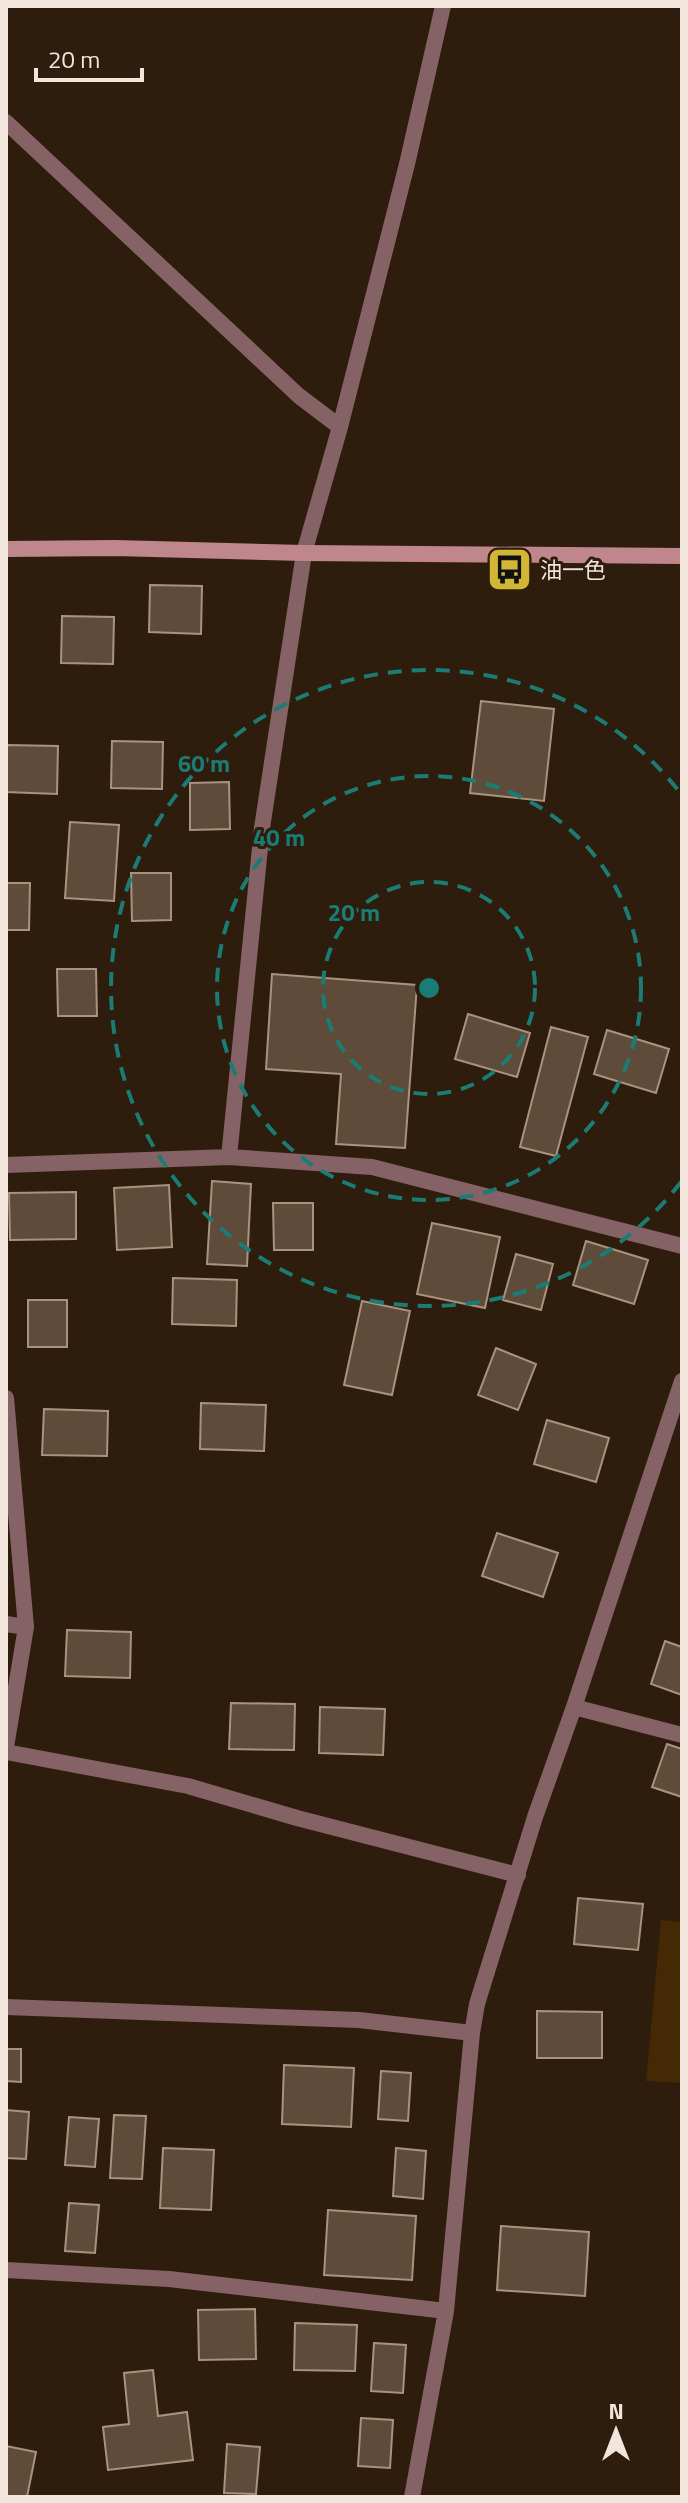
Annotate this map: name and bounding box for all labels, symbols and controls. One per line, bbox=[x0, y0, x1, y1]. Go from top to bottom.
scale bar bbox=[36, 32, 142, 82]
text: 20 m bbox=[48, 41, 100, 77]
bus stop icon: 油一色 bbox=[485, 546, 533, 594]
place label: 油一色 bbox=[540, 553, 606, 587]
text: 60 m bbox=[178, 745, 230, 781]
text: 40 m bbox=[253, 819, 305, 855]
text: 20 m bbox=[328, 894, 380, 930]
centre of rings bbox=[415, 974, 443, 1002]
north arrow bbox=[576, 2391, 656, 2471]
text: N bbox=[608, 2394, 624, 2428]

